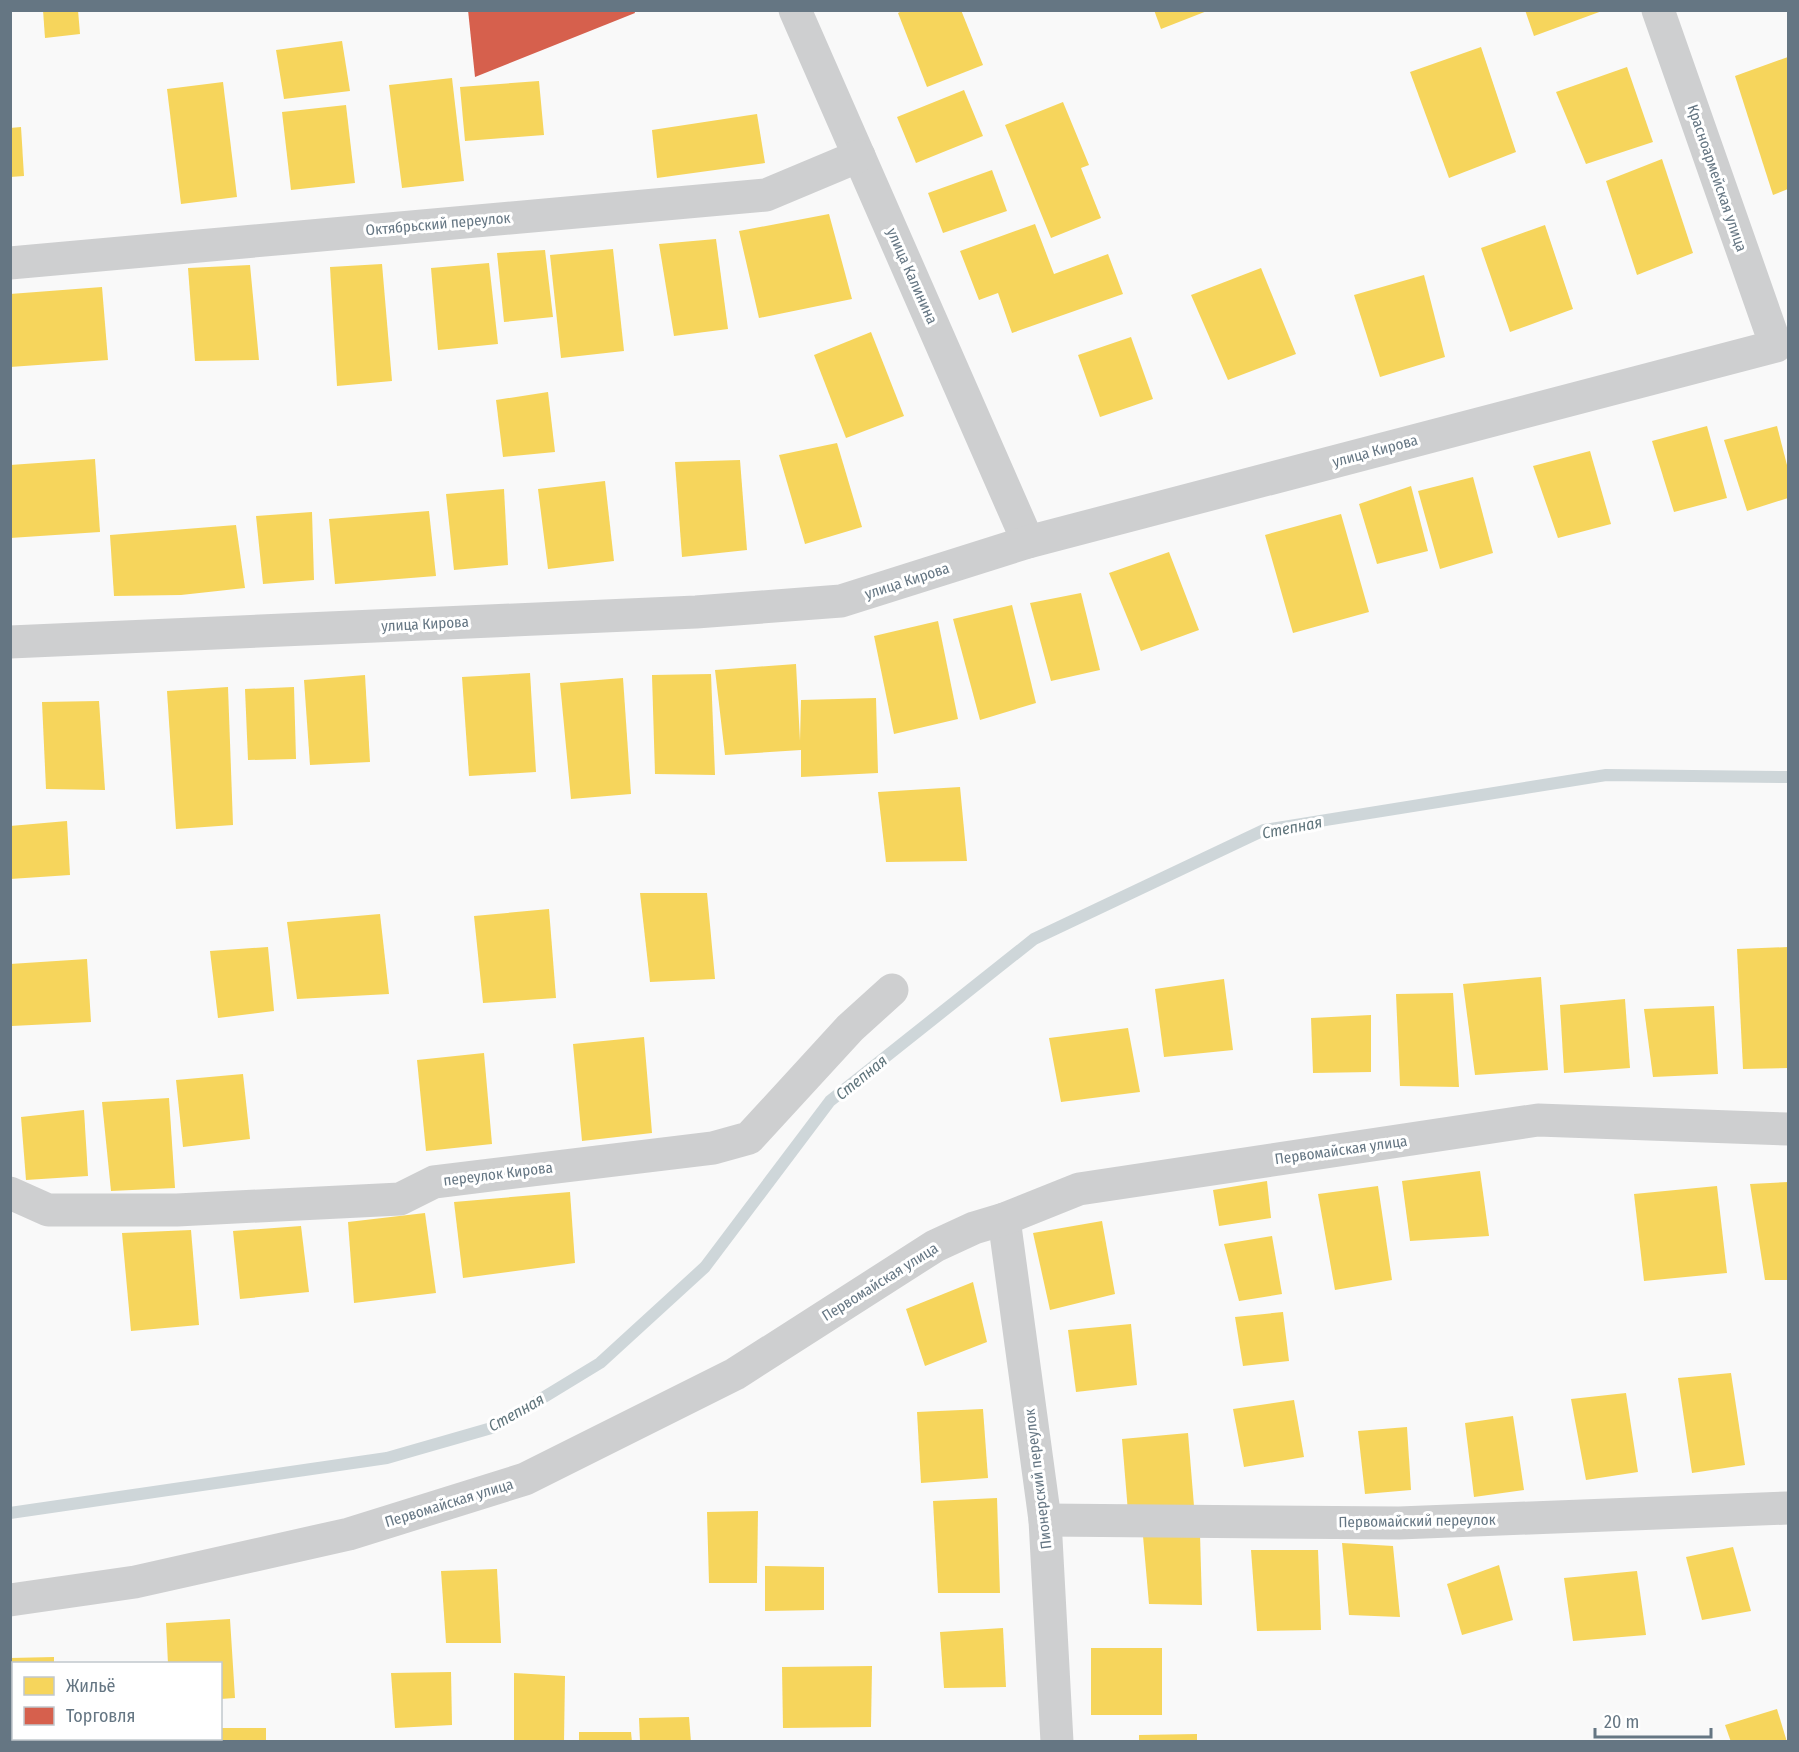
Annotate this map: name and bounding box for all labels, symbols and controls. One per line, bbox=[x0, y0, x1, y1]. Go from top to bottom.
street label: Красноармейская улица bbox=[1683, 102, 1751, 254]
street label: Октябрьский переулок bbox=[365, 209, 511, 239]
street label: улица Калинина bbox=[883, 225, 941, 327]
street label: улица Кирова bbox=[1330, 431, 1420, 471]
street label: улица Кирова bbox=[862, 559, 952, 603]
street label: улица Кирова bbox=[381, 613, 469, 635]
water label: Степная bbox=[1260, 812, 1324, 843]
water label: Степная bbox=[832, 1051, 891, 1104]
street label: Первомайская улица bbox=[1274, 1132, 1408, 1168]
street label: переулок Кирова bbox=[442, 1158, 554, 1190]
street label: Первомайская улица bbox=[819, 1239, 941, 1325]
water label: Степная bbox=[485, 1389, 548, 1435]
street label: Пионерский переулок bbox=[1020, 1408, 1056, 1550]
street label: Первомайская улица bbox=[383, 1475, 515, 1531]
street label: Первомайский переулок bbox=[1338, 1511, 1496, 1531]
legend bbox=[12, 1662, 222, 1740]
text: Жильё bbox=[66, 1675, 116, 1697]
scale bar bbox=[1595, 1701, 1710, 1739]
text: Торговля bbox=[66, 1705, 135, 1727]
text: 20 m bbox=[1604, 1711, 1639, 1733]

